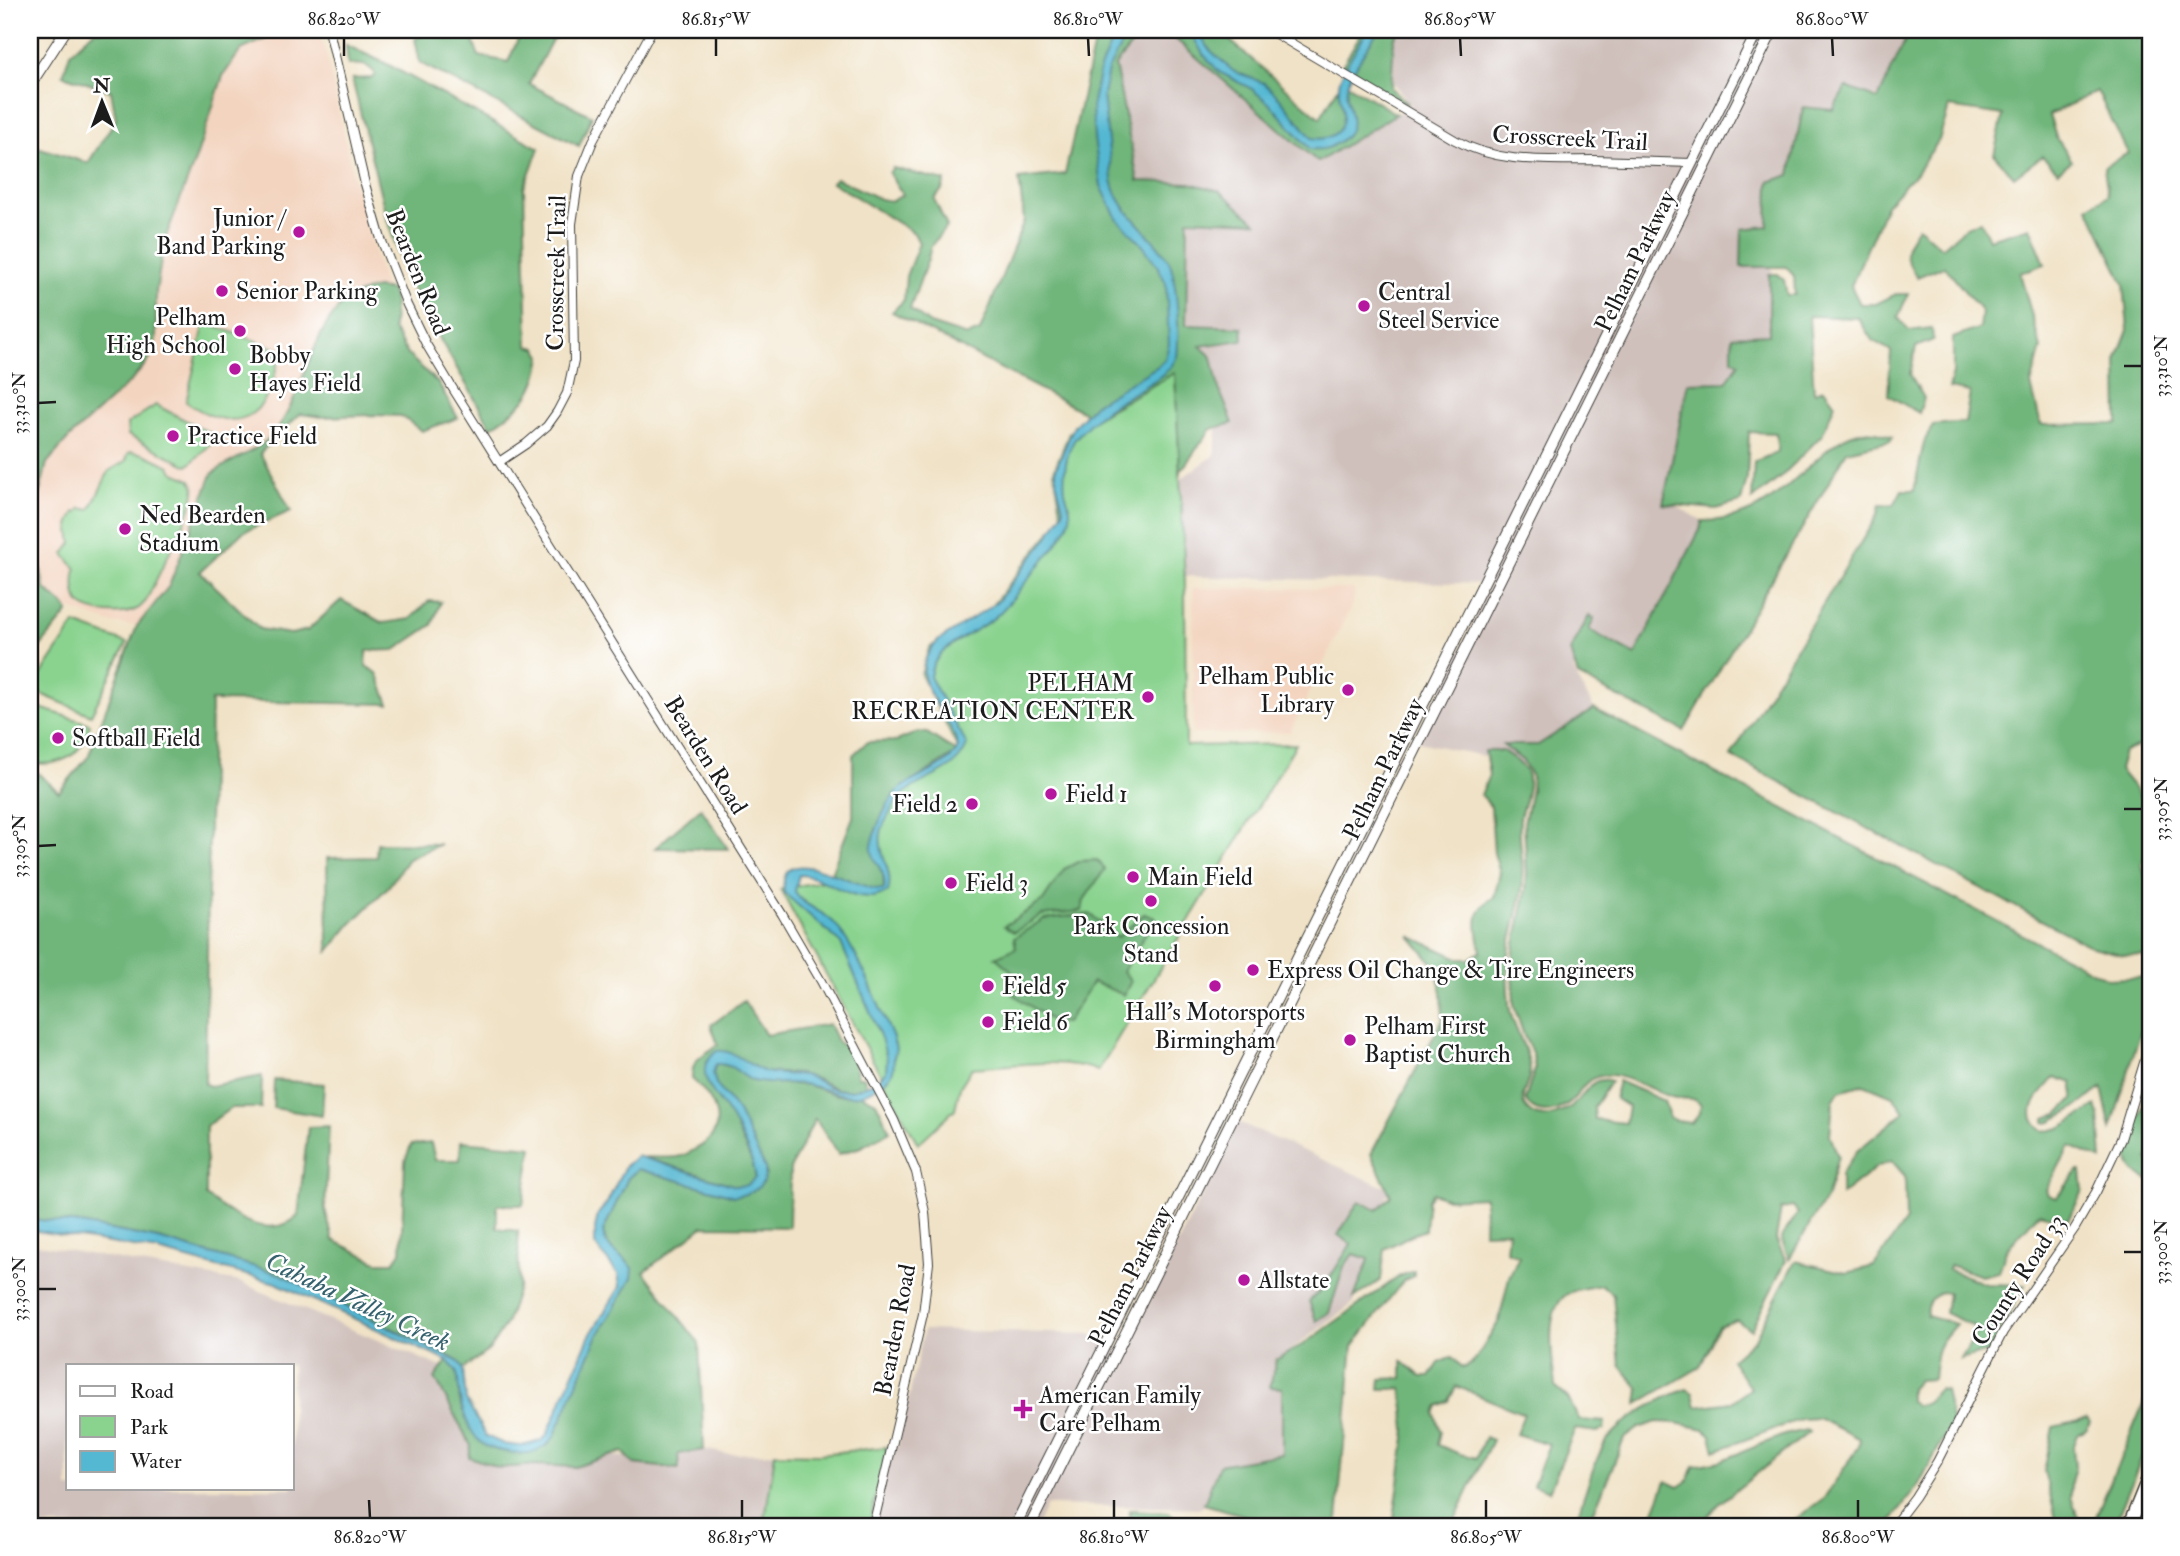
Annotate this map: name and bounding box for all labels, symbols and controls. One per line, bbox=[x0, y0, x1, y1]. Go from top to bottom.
text: 86.820°W bbox=[308, 8, 381, 31]
text: 86.815°W bbox=[682, 8, 751, 31]
text: 86.810°W bbox=[1053, 8, 1124, 31]
text: 86.805°W bbox=[1424, 8, 1496, 31]
text: 86.800°W bbox=[1796, 8, 1869, 31]
north arrow bbox=[66, 66, 136, 136]
text: N bbox=[92, 74, 111, 98]
street label: Crosscreek Trail bbox=[1491, 119, 1649, 158]
street label: Pelham Parkway bbox=[1588, 185, 1683, 337]
street label: Crosscreek Trail bbox=[540, 195, 573, 351]
place label: Junior / Band Parking bbox=[156, 203, 288, 262]
street label: Bearden Road bbox=[378, 204, 457, 340]
marker: Junior / Band Parking bbox=[291, 224, 307, 240]
place label: Senior Parking bbox=[236, 276, 379, 307]
place label: Central Steel Service bbox=[1378, 277, 1499, 336]
marker: Senior Parking bbox=[214, 283, 230, 299]
marker: Central Steel Service bbox=[1356, 298, 1372, 314]
place label: Pelham High School bbox=[106, 302, 226, 361]
marker: Pelham High School bbox=[232, 323, 248, 339]
text: 33.310°N bbox=[2150, 335, 2173, 397]
place label: Bobby Hayes Field bbox=[249, 340, 361, 399]
marker: Bobby Hayes Field bbox=[227, 361, 243, 377]
text: 33.310°N bbox=[8, 372, 31, 434]
place label: Practice Field bbox=[187, 421, 317, 452]
marker: Practice Field bbox=[165, 428, 181, 444]
place label: Ned Bearden Stadium bbox=[139, 500, 266, 559]
marker: Ned Bearden Stadium bbox=[117, 521, 133, 537]
place label: Pelham Public Library bbox=[1198, 661, 1334, 720]
place label: PELHAM RECREATION CENTER bbox=[851, 668, 1135, 727]
marker: Pelham Public Library bbox=[1340, 682, 1356, 698]
marker: PELHAM RECREATION CENTER bbox=[1140, 689, 1156, 705]
street label: Bearden Road bbox=[657, 690, 754, 820]
street label: Pelham Parkway bbox=[1336, 693, 1431, 845]
place label: Softball Field bbox=[72, 723, 201, 754]
marker: Softball Field bbox=[50, 730, 66, 746]
text: 33.305°N bbox=[2150, 777, 2173, 841]
place label: Field 1 bbox=[1065, 779, 1128, 810]
marker: Field 1 bbox=[1043, 786, 1059, 802]
place label: Field 2 bbox=[892, 789, 958, 820]
marker: Field 2 bbox=[964, 796, 980, 812]
text: 33.305°N bbox=[8, 814, 31, 878]
place label: Main Field bbox=[1147, 862, 1253, 893]
place label: Field 3 bbox=[965, 868, 1028, 899]
marker: Main Field bbox=[1125, 869, 1141, 885]
marker: Field 3 bbox=[943, 875, 959, 891]
marker: Park Concession Stand bbox=[1143, 893, 1159, 909]
place label: Park Concession Stand bbox=[1073, 911, 1229, 970]
place label: Express Oil Change & Tire Engineers bbox=[1267, 955, 1634, 986]
marker: Express Oil Change & Tire Engineers bbox=[1245, 962, 1261, 978]
place label: Field 5 bbox=[1002, 971, 1067, 1002]
marker: Field 5 bbox=[980, 978, 996, 994]
marker: Hall's Motorsports Birmingham bbox=[1207, 978, 1223, 994]
place label: Hall's Motorsports Birmingham bbox=[1125, 997, 1305, 1056]
place label: Field 6 bbox=[1002, 1007, 1070, 1038]
place label: Pelham First Baptist Church bbox=[1364, 1011, 1511, 1070]
marker: Field 6 bbox=[980, 1014, 996, 1030]
marker: Pelham First Baptist Church bbox=[1342, 1032, 1358, 1048]
street label: Pelham Parkway bbox=[1082, 1200, 1179, 1352]
street label: County Road 33 bbox=[1964, 1209, 2072, 1352]
text: 33.300°N bbox=[2150, 1219, 2173, 1285]
water label: Cahaba Valley Creek bbox=[260, 1245, 455, 1359]
text: 33.300°N bbox=[8, 1256, 31, 1322]
street label: Bearden Road bbox=[868, 1261, 924, 1399]
place label: Allstate bbox=[1257, 1265, 1329, 1296]
marker: Allstate bbox=[1236, 1272, 1252, 1288]
legend bbox=[66, 1364, 294, 1490]
text: Road bbox=[130, 1378, 175, 1405]
place label: American Family Care Pelham bbox=[1038, 1380, 1201, 1439]
marker: American Family Care Pelham bbox=[1013, 1399, 1033, 1419]
text: Park bbox=[130, 1414, 168, 1441]
text: Water bbox=[129, 1448, 182, 1475]
text: 86.820°W bbox=[334, 1526, 407, 1549]
text: 86.815°W bbox=[708, 1526, 777, 1549]
text: 86.810°W bbox=[1079, 1526, 1150, 1549]
text: 86.805°W bbox=[1450, 1526, 1522, 1549]
text: 86.800°W bbox=[1822, 1526, 1895, 1549]

